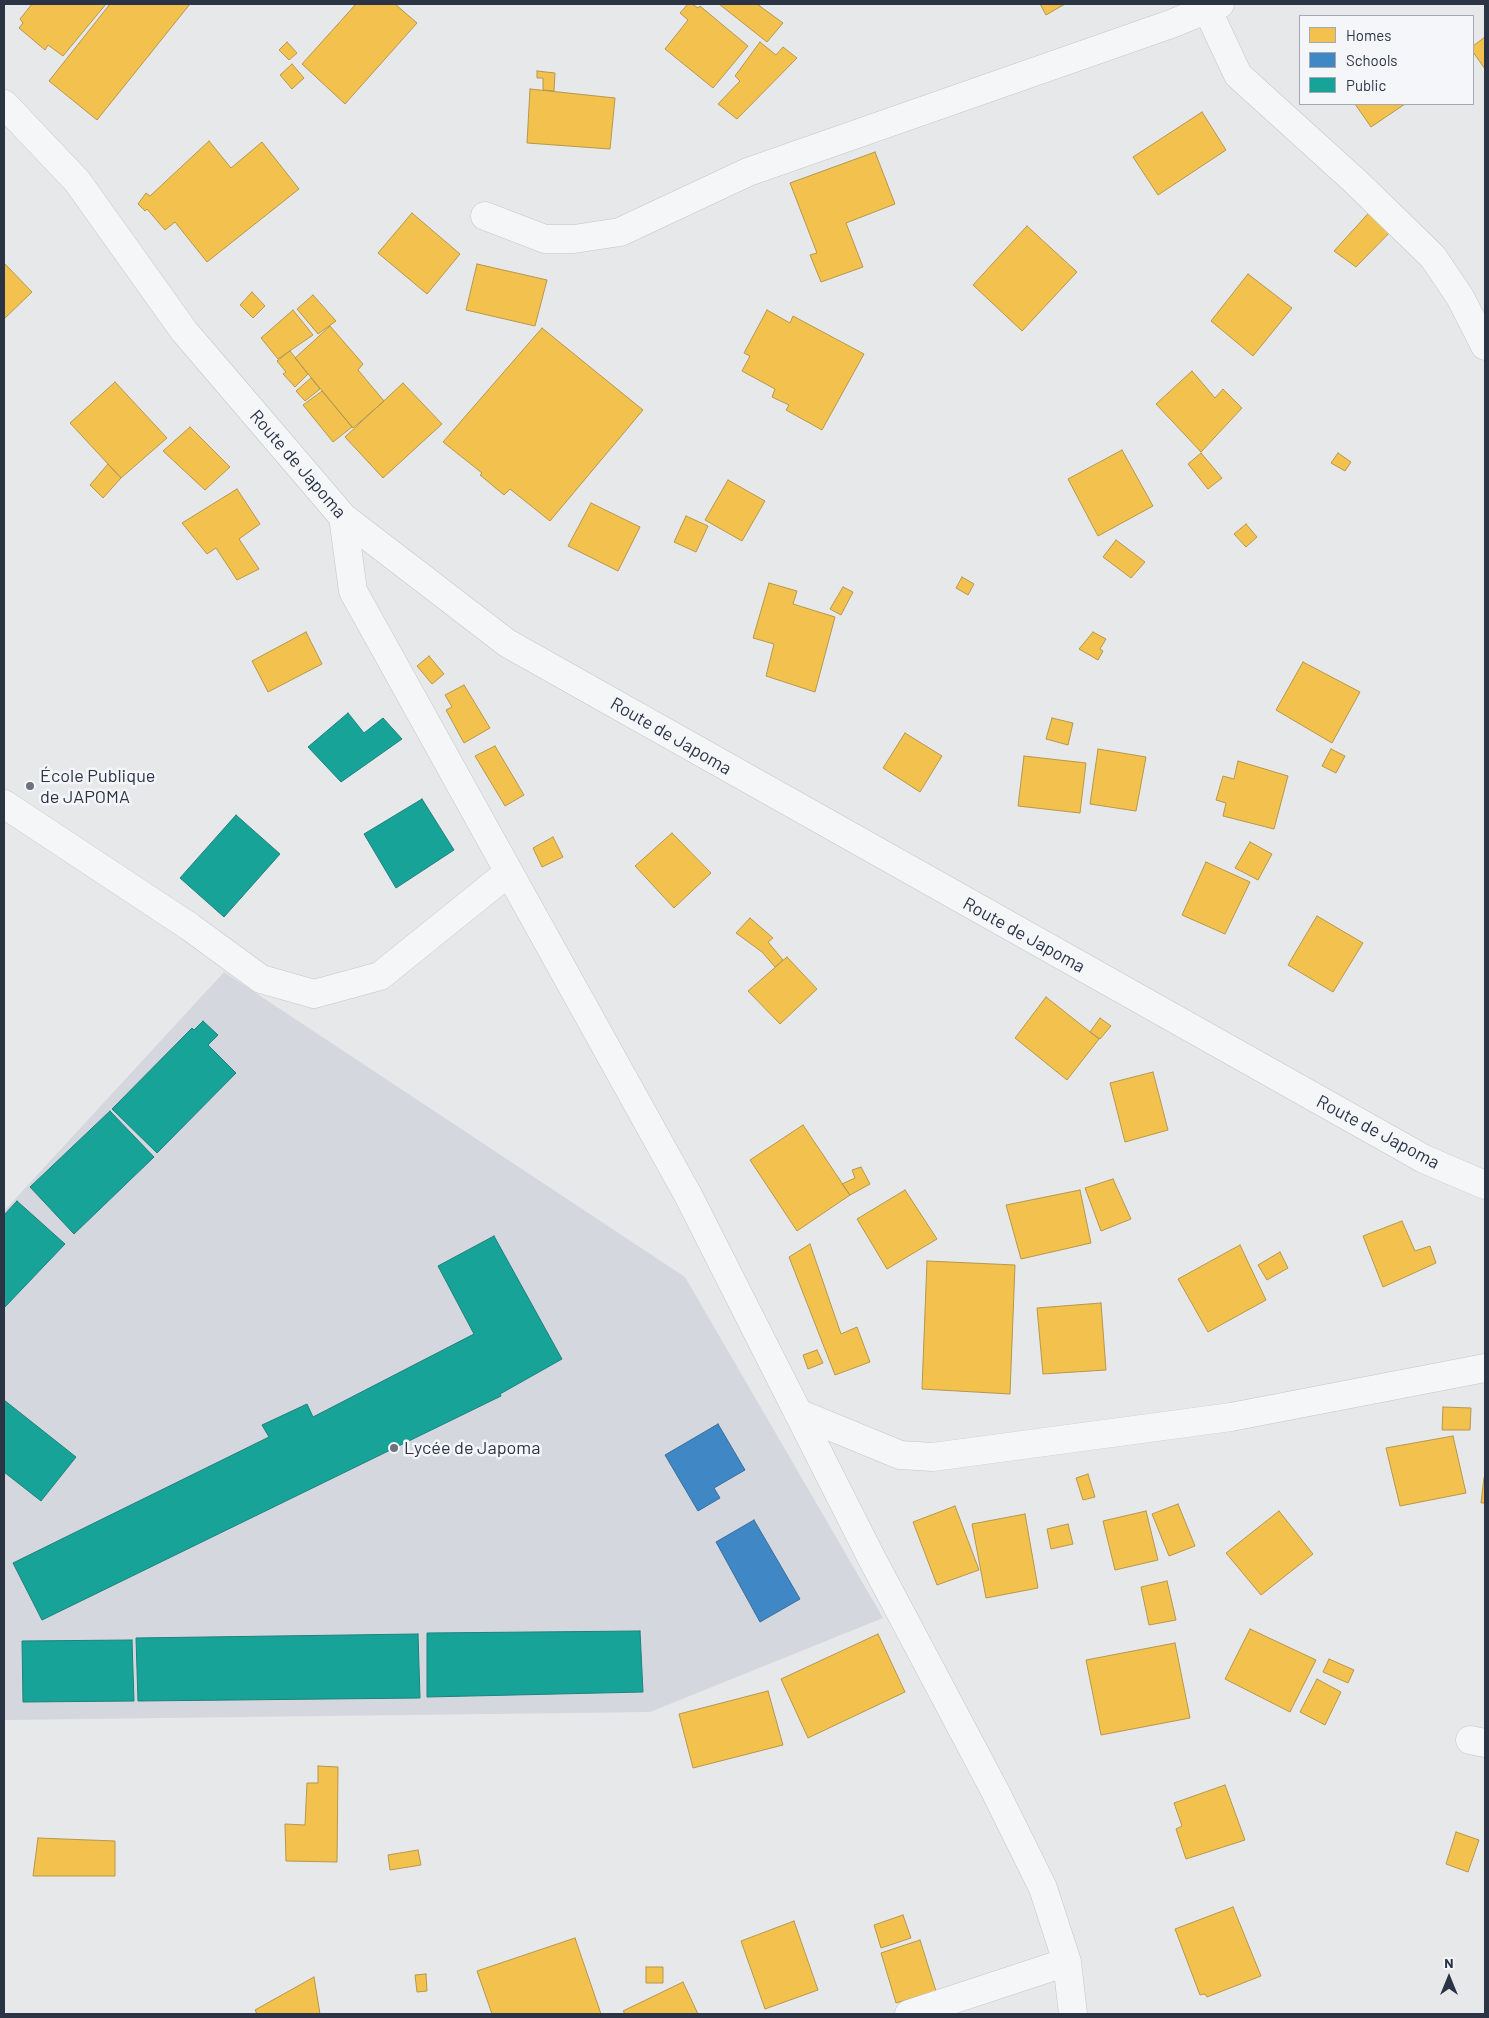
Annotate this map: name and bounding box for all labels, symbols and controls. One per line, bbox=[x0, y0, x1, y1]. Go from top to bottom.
legend bbox=[1299, 15, 1474, 105]
text: Homes bbox=[1346, 26, 1391, 44]
text: Schools bbox=[1346, 51, 1398, 69]
text: Public bbox=[1346, 76, 1386, 94]
street label: Route de Japoma bbox=[245, 406, 351, 522]
street label: Route de Japoma bbox=[607, 693, 735, 779]
place label: École Publique de JAPOMA bbox=[40, 765, 155, 808]
marker: École Publique de JAPOMA bbox=[24, 780, 36, 792]
street label: Route de Japoma bbox=[959, 893, 1089, 977]
street label: Route de Japoma bbox=[1313, 1090, 1443, 1174]
place label: Lycée de Japoma bbox=[404, 1437, 540, 1459]
marker: Lycée de Japoma bbox=[388, 1442, 400, 1454]
north arrow bbox=[1424, 1953, 1474, 2003]
text: N bbox=[1444, 1954, 1454, 1971]

